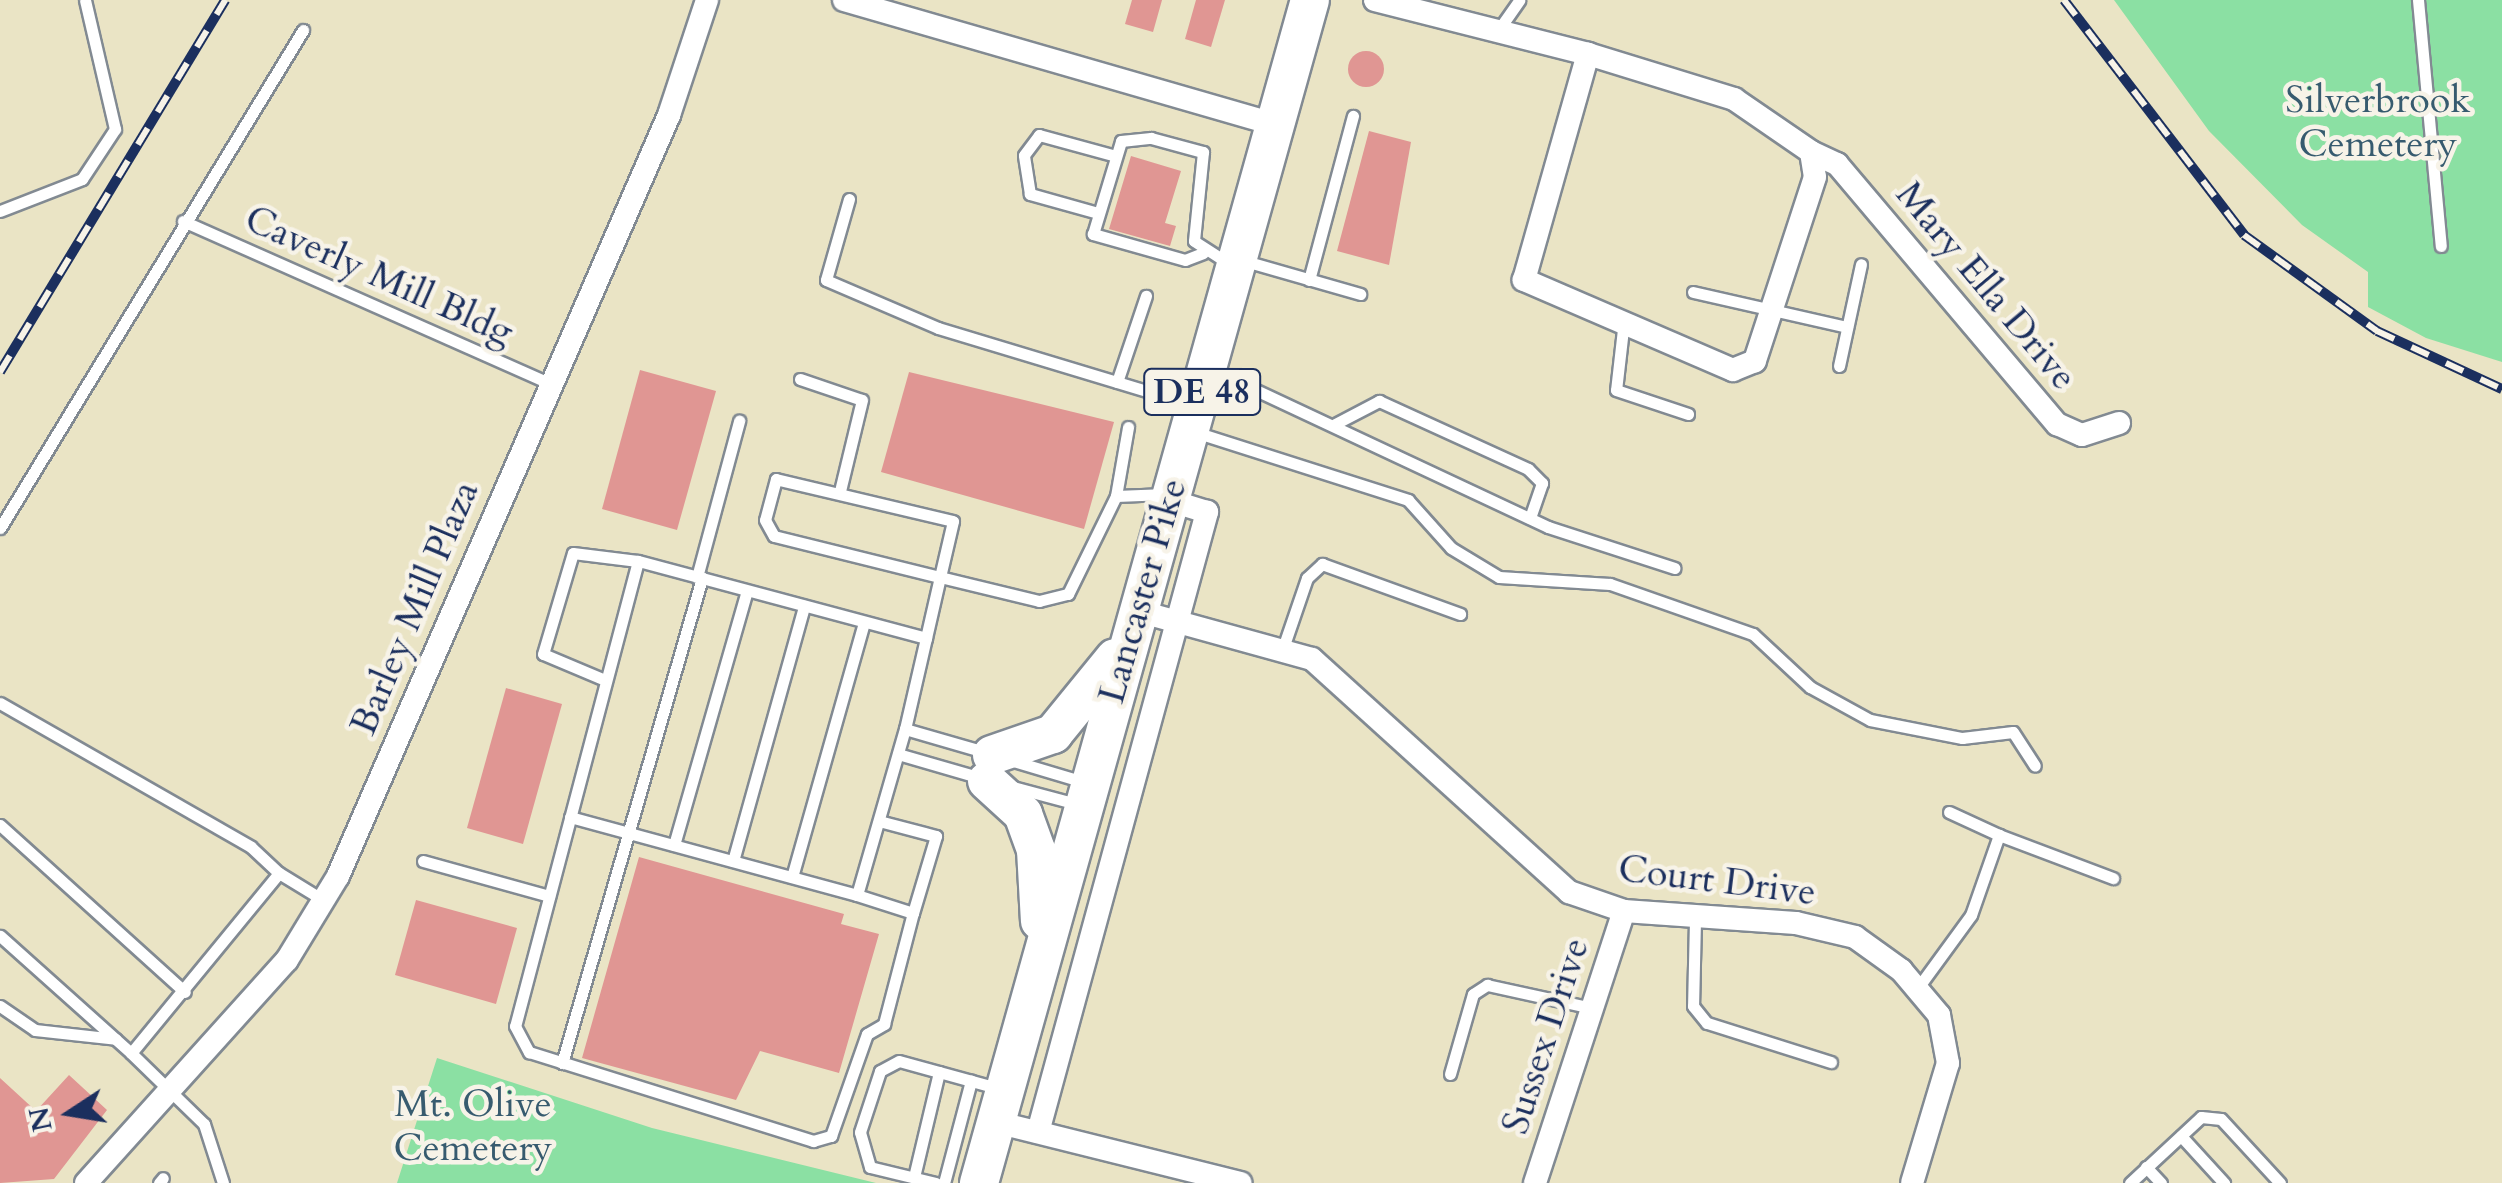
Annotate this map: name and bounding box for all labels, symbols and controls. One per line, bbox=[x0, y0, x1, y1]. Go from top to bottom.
park label: Silverbrook Cemetery bbox=[2285, 78, 2471, 168]
street label: Mary Ella Drive bbox=[1886, 173, 2086, 399]
street label: Caverly Mill Bldg bbox=[238, 196, 520, 356]
road number: DE 48 bbox=[1142, 362, 1262, 422]
street label: Lancaster Pike bbox=[1089, 473, 1197, 709]
street label: Barley Mill Plaza bbox=[341, 474, 489, 742]
street label: Court Drive bbox=[1616, 846, 1818, 916]
street label: Sussex Drive bbox=[1493, 932, 1599, 1140]
north arrow bbox=[20, 1063, 120, 1163]
park label: Mt. Olive Cemetery bbox=[394, 1082, 552, 1172]
text: N bbox=[20, 1103, 62, 1135]

